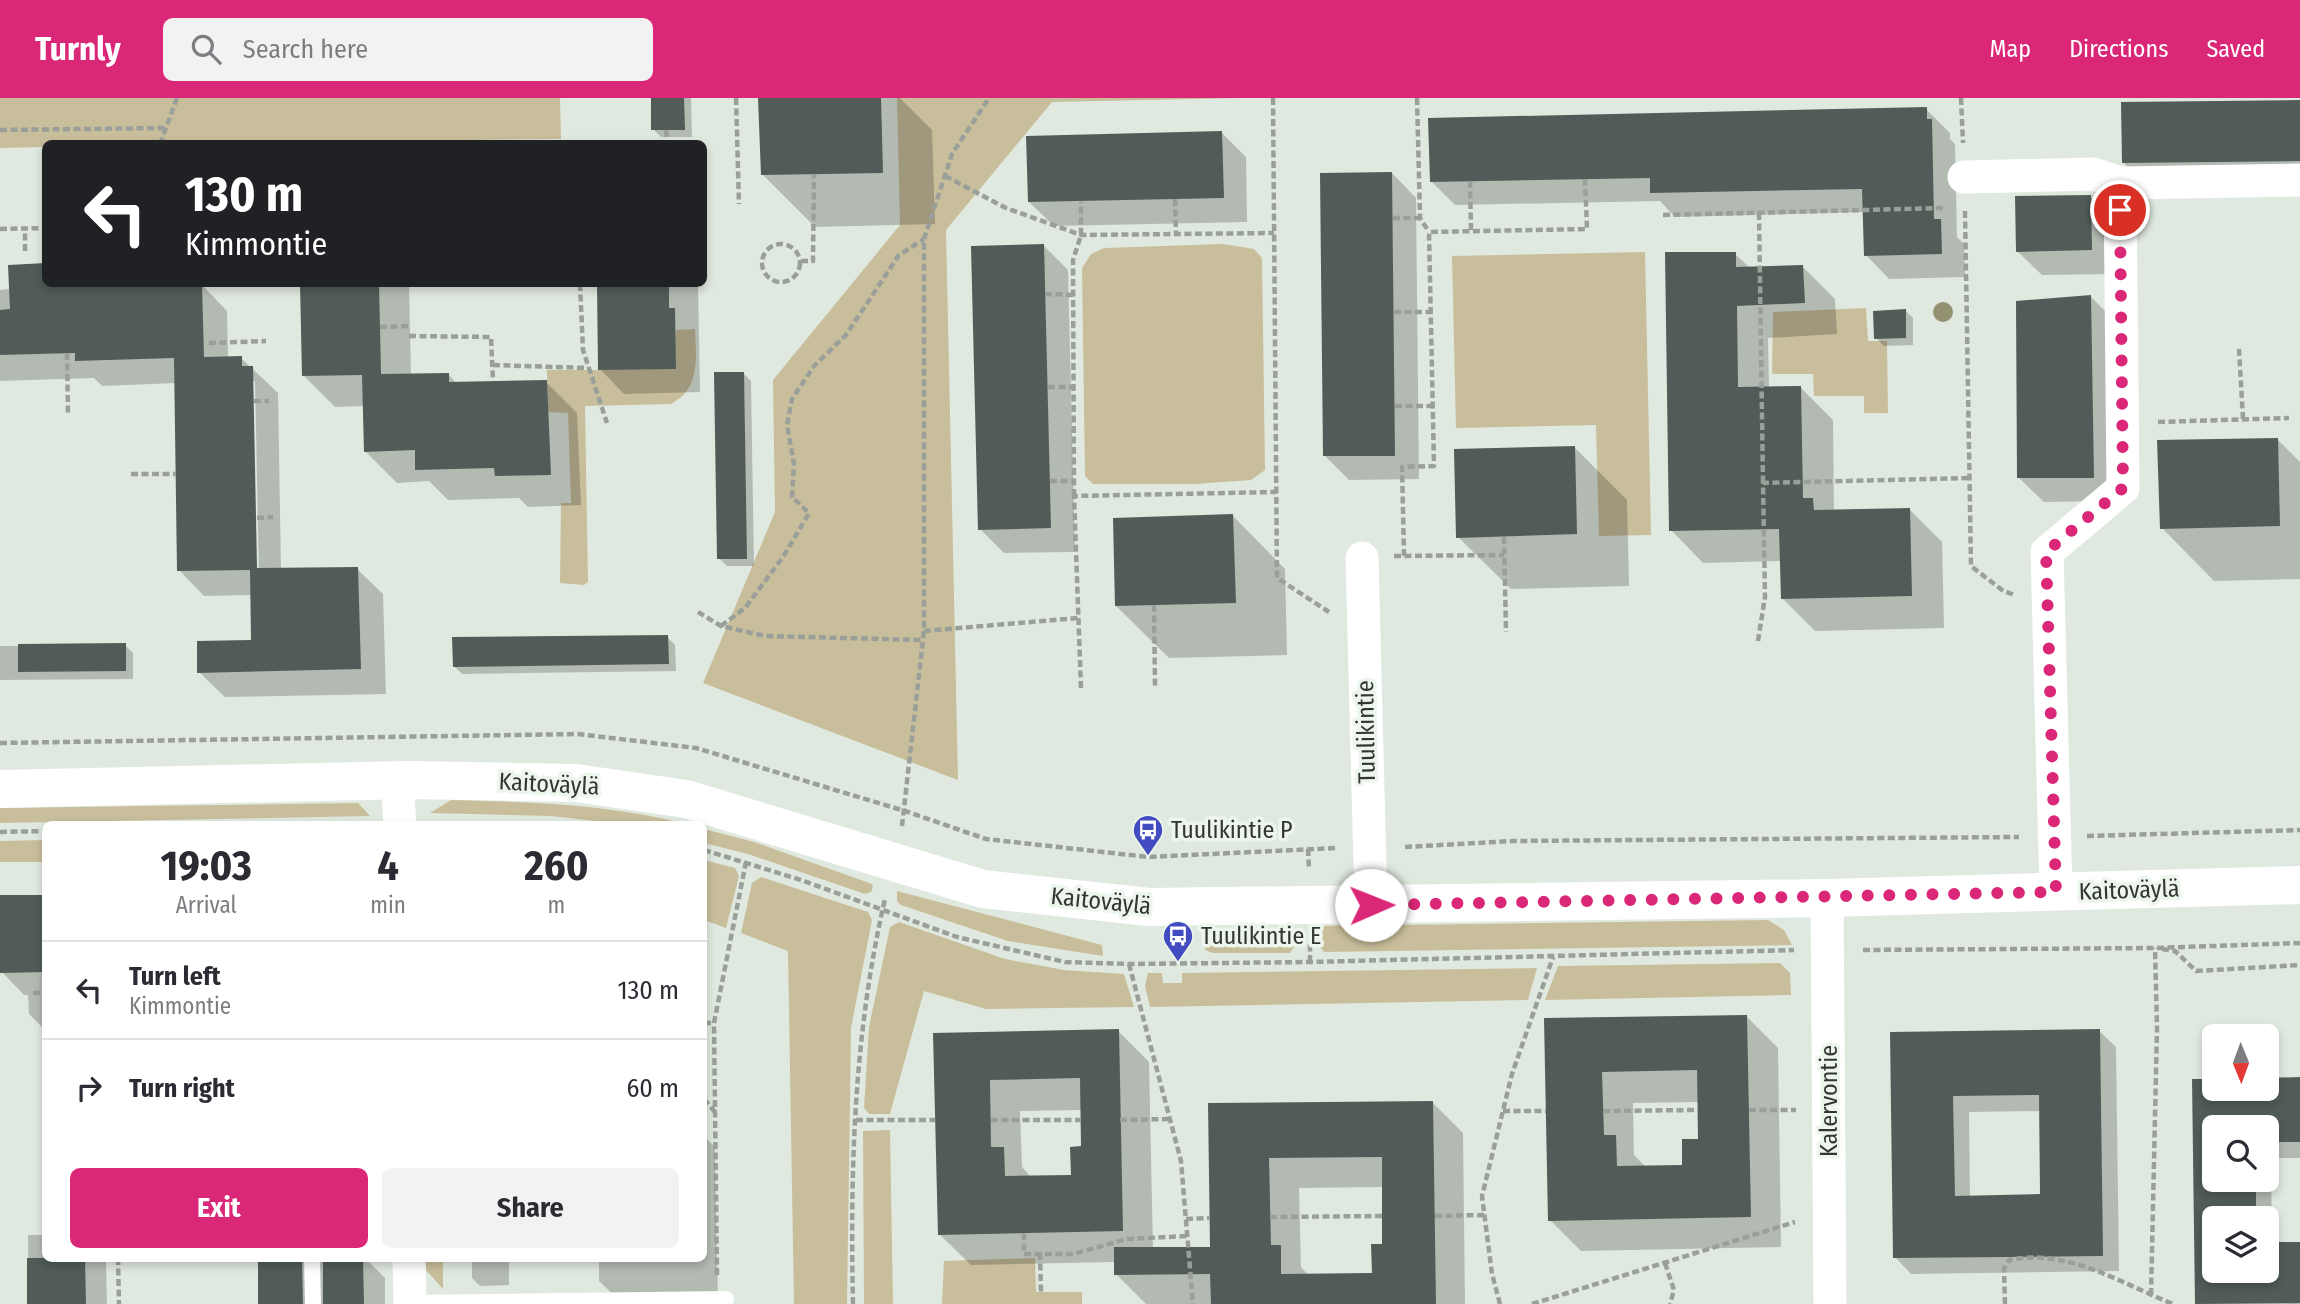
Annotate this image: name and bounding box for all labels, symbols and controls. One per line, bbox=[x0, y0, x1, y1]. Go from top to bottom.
search box bbox=[163, 18, 653, 81]
text: Turnly bbox=[35, 29, 121, 69]
icon: search bbox=[187, 30, 225, 68]
text: Search here bbox=[243, 34, 368, 65]
text: Map bbox=[1990, 35, 2031, 63]
text: Directions bbox=[2069, 35, 2168, 63]
text: Saved bbox=[2206, 35, 2265, 63]
text: 130 m bbox=[185, 165, 303, 224]
icon: left bbox=[70, 168, 161, 259]
pin bbox=[2090, 180, 2150, 240]
icon: arrive bbox=[2101, 191, 2139, 229]
text: Kimmontie bbox=[185, 225, 327, 263]
street label: Tuulikintie bbox=[1351, 680, 1381, 784]
street label: Kaitoväylä bbox=[498, 767, 600, 801]
bus stop icon: Tuulikintie P bbox=[1131, 813, 1165, 857]
place label: Tuulikintie P bbox=[1171, 816, 1292, 844]
text: 19:03 bbox=[160, 841, 252, 891]
text: 4 bbox=[377, 841, 399, 891]
text: 260 bbox=[524, 841, 589, 891]
position arrow bbox=[1334, 868, 1408, 942]
street label: Kaitoväylä bbox=[2078, 874, 2180, 906]
street label: Kaitoväylä bbox=[1049, 882, 1153, 920]
text: Arrival bbox=[176, 891, 237, 919]
text: min bbox=[370, 891, 406, 919]
text: m bbox=[548, 891, 565, 919]
bus stop icon: Tuulikintie E bbox=[1161, 919, 1195, 963]
place label: Tuulikintie E bbox=[1201, 922, 1321, 950]
text: Turn left bbox=[129, 961, 221, 992]
icon: left bbox=[70, 971, 108, 1009]
text: 130 m bbox=[617, 975, 679, 1006]
text: Kimmontie bbox=[129, 992, 231, 1020]
north arrow bbox=[2202, 1024, 2278, 1101]
map controls bbox=[2202, 1024, 2279, 1283]
street label: Kalervontie bbox=[1815, 1045, 1843, 1157]
icon: right bbox=[70, 1069, 108, 1107]
text: Turn right bbox=[129, 1073, 235, 1104]
text: 60 m bbox=[626, 1073, 679, 1104]
button: search bbox=[2202, 1115, 2279, 1192]
button: Exit bbox=[70, 1168, 368, 1248]
button: Share bbox=[382, 1168, 679, 1248]
button: layers bbox=[2202, 1206, 2279, 1283]

